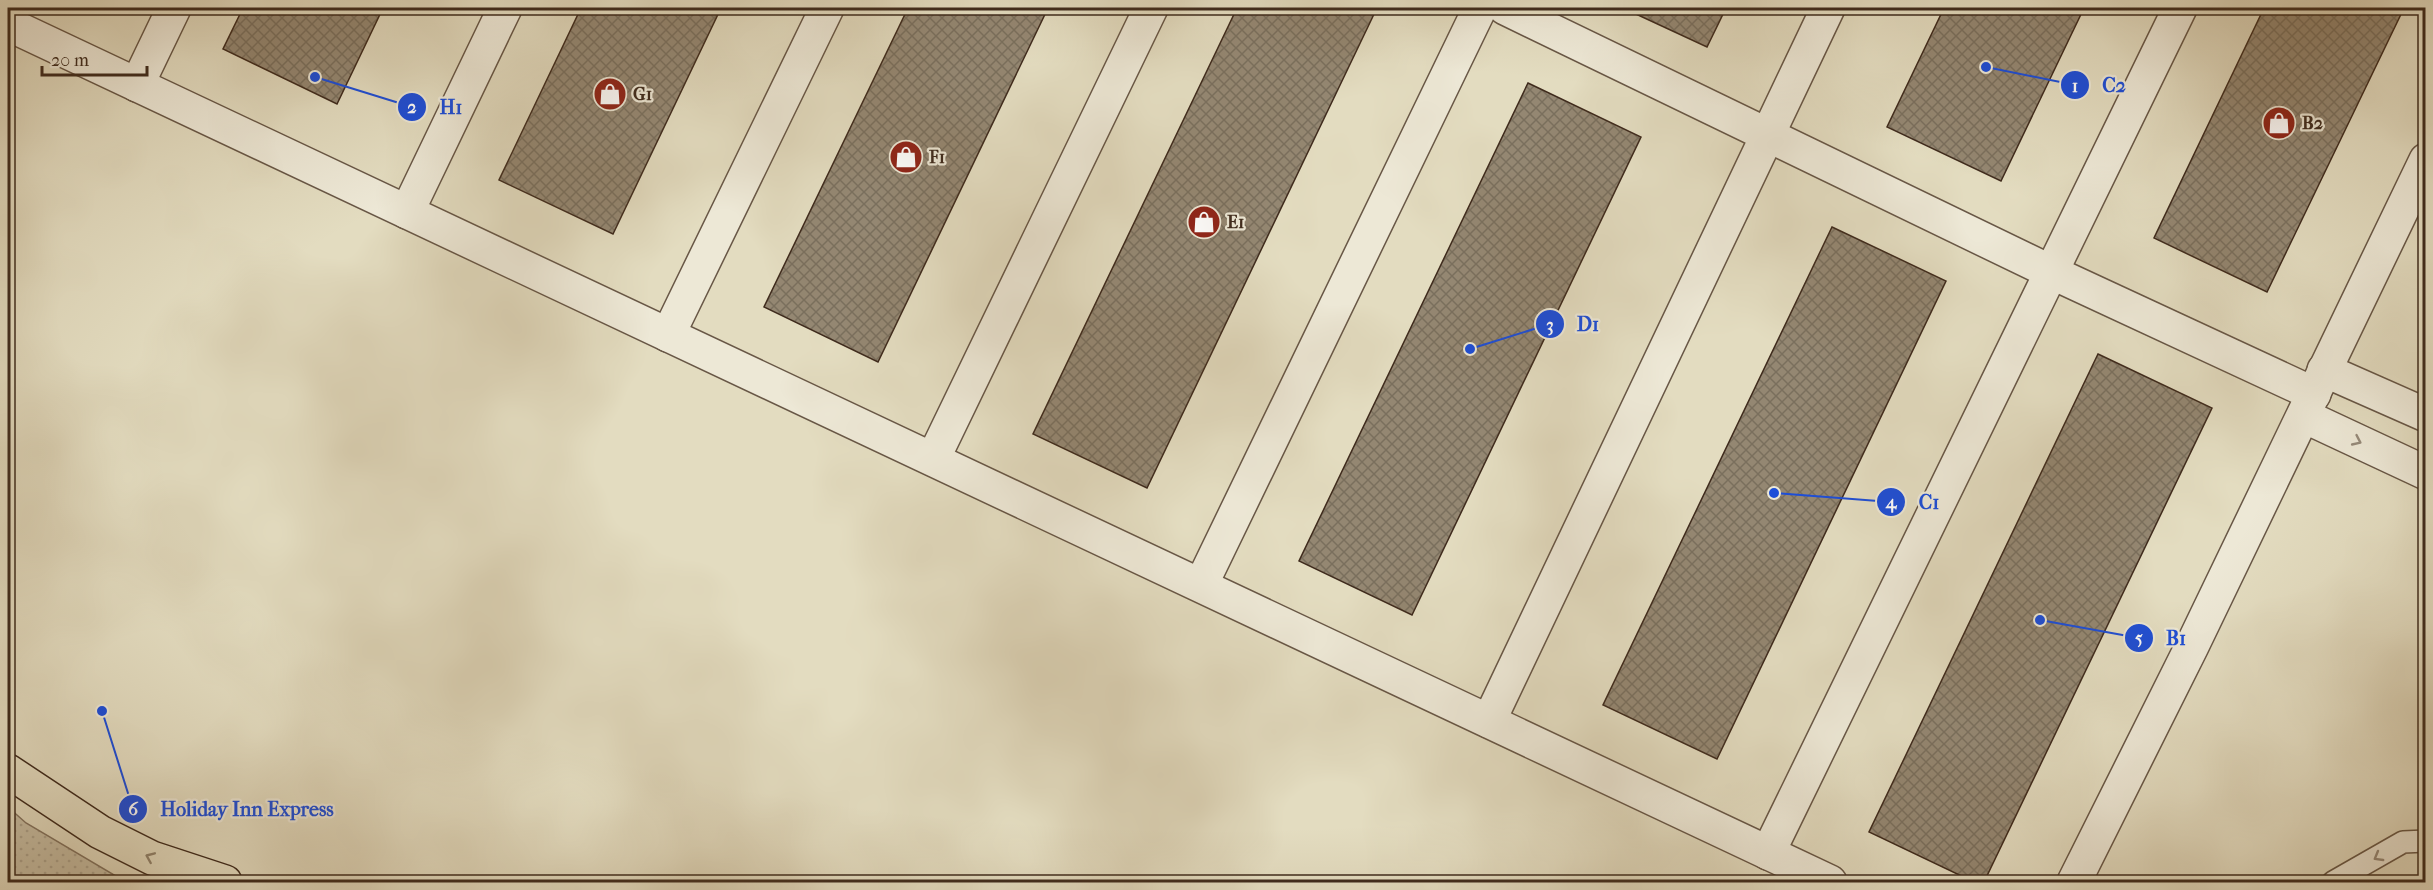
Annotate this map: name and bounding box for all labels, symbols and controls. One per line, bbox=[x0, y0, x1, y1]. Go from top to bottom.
scale bar bbox=[42, 39, 147, 77]
text: 20 m bbox=[51, 50, 89, 71]
callout: C2 bbox=[2060, 66, 2138, 104]
text: C2 bbox=[2102, 74, 2126, 97]
shop icon: G1 bbox=[592, 76, 628, 112]
text: 1 bbox=[2072, 76, 2078, 97]
place label: G1 bbox=[633, 84, 652, 105]
callout: H1 bbox=[397, 88, 474, 126]
text: H1 bbox=[440, 96, 462, 119]
text: 2 bbox=[407, 97, 417, 118]
shop icon: B2 bbox=[2261, 105, 2297, 141]
place label: B2 bbox=[2302, 113, 2323, 134]
shop icon: F1 bbox=[888, 139, 924, 175]
place label: F1 bbox=[928, 147, 945, 168]
shop icon: E1 bbox=[1186, 204, 1222, 240]
place label: E1 bbox=[1227, 212, 1244, 233]
callout: D1 bbox=[1535, 305, 1611, 343]
text: D1 bbox=[1577, 313, 1599, 336]
text: 3 bbox=[1546, 315, 1554, 336]
one-way arrow bbox=[2350, 433, 2361, 445]
callout: C1 bbox=[1876, 483, 1951, 521]
text: C1 bbox=[1919, 491, 1939, 514]
text: 4 bbox=[1885, 492, 1898, 513]
callout: B1 bbox=[2124, 619, 2198, 657]
text: B1 bbox=[2166, 627, 2186, 650]
text: 5 bbox=[2135, 628, 2143, 649]
callout: Holiday Inn Express bbox=[118, 790, 346, 828]
text: Holiday Inn Express bbox=[160, 798, 334, 821]
text: 6 bbox=[128, 799, 139, 820]
one-way arrow bbox=[2374, 850, 2384, 861]
one-way arrow bbox=[146, 852, 157, 864]

